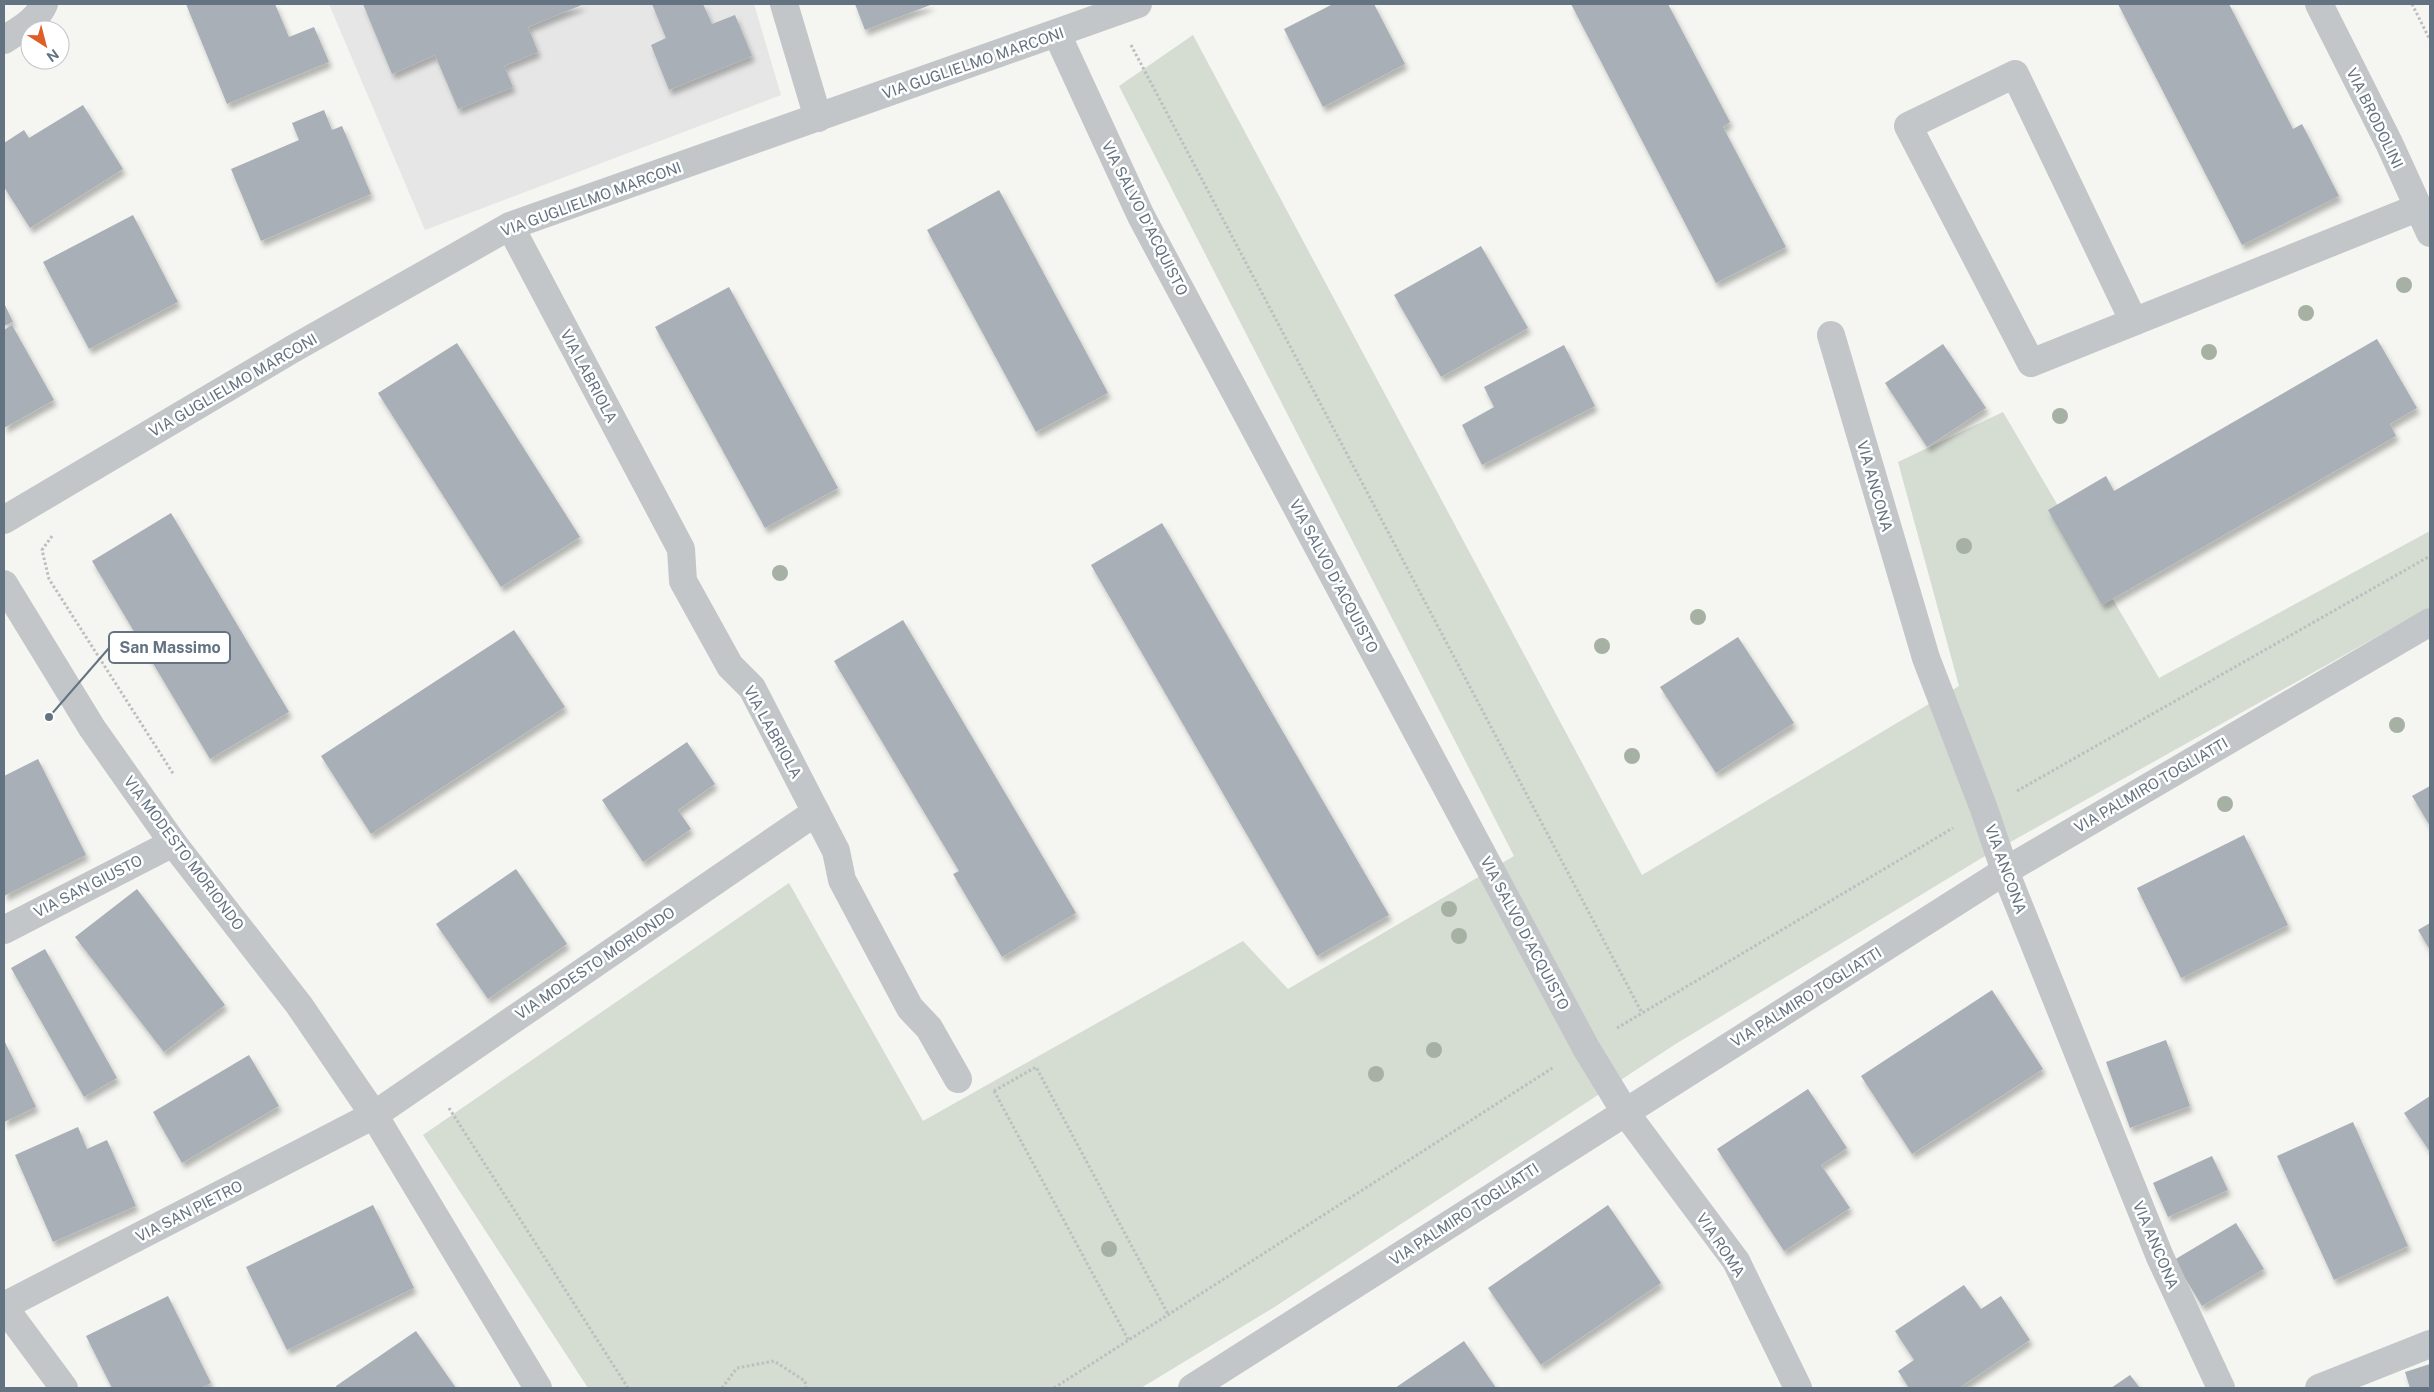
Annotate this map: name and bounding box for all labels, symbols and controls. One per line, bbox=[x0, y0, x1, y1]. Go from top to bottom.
north arrow bbox=[20, 20, 70, 70]
street label: VIA GUGLIELMO MARCONI bbox=[880, 24, 1066, 102]
text: N bbox=[44, 46, 62, 65]
street label: VIA BRODOLINI bbox=[2343, 65, 2407, 171]
street label: VIA SALVO D'ACQUISTO bbox=[1099, 138, 1191, 298]
street label: VIA GUGLIELMO MARCONI bbox=[498, 158, 684, 240]
street label: VIA LABRIOLA bbox=[557, 326, 621, 426]
street label: VIA GUGLIELMO MARCONI bbox=[146, 330, 320, 440]
street label: VIA ANCONA bbox=[1854, 439, 1896, 534]
street label: VIA SALVO D'ACQUISTO bbox=[1286, 496, 1382, 656]
callout: San Massimo bbox=[109, 632, 230, 663]
text: San Massimo bbox=[119, 638, 221, 657]
street label: VIA LABRIOLA bbox=[741, 683, 806, 782]
street label: VIA PALMIRO TOGLIATTI bbox=[2071, 734, 2231, 836]
street label: VIA MODESTO MORIONDO bbox=[121, 773, 247, 933]
street label: VIA ANCONA bbox=[1982, 822, 2030, 916]
street label: VIA SAN GIUSTO bbox=[31, 851, 145, 921]
street label: VIA SALVO D'ACQUISTO bbox=[1477, 853, 1573, 1013]
street label: VIA MODESTO MORIONDO bbox=[512, 903, 678, 1023]
street label: VIA PALMIRO TOGLIATTI bbox=[1728, 944, 1884, 1050]
street label: VIA PALMIRO TOGLIATTI bbox=[1386, 1159, 1542, 1269]
street label: VIA SAN PIETRO bbox=[133, 1177, 245, 1245]
street label: VIA ANCONA bbox=[2130, 1198, 2182, 1292]
street label: VIA ROMA bbox=[1693, 1210, 1749, 1281]

